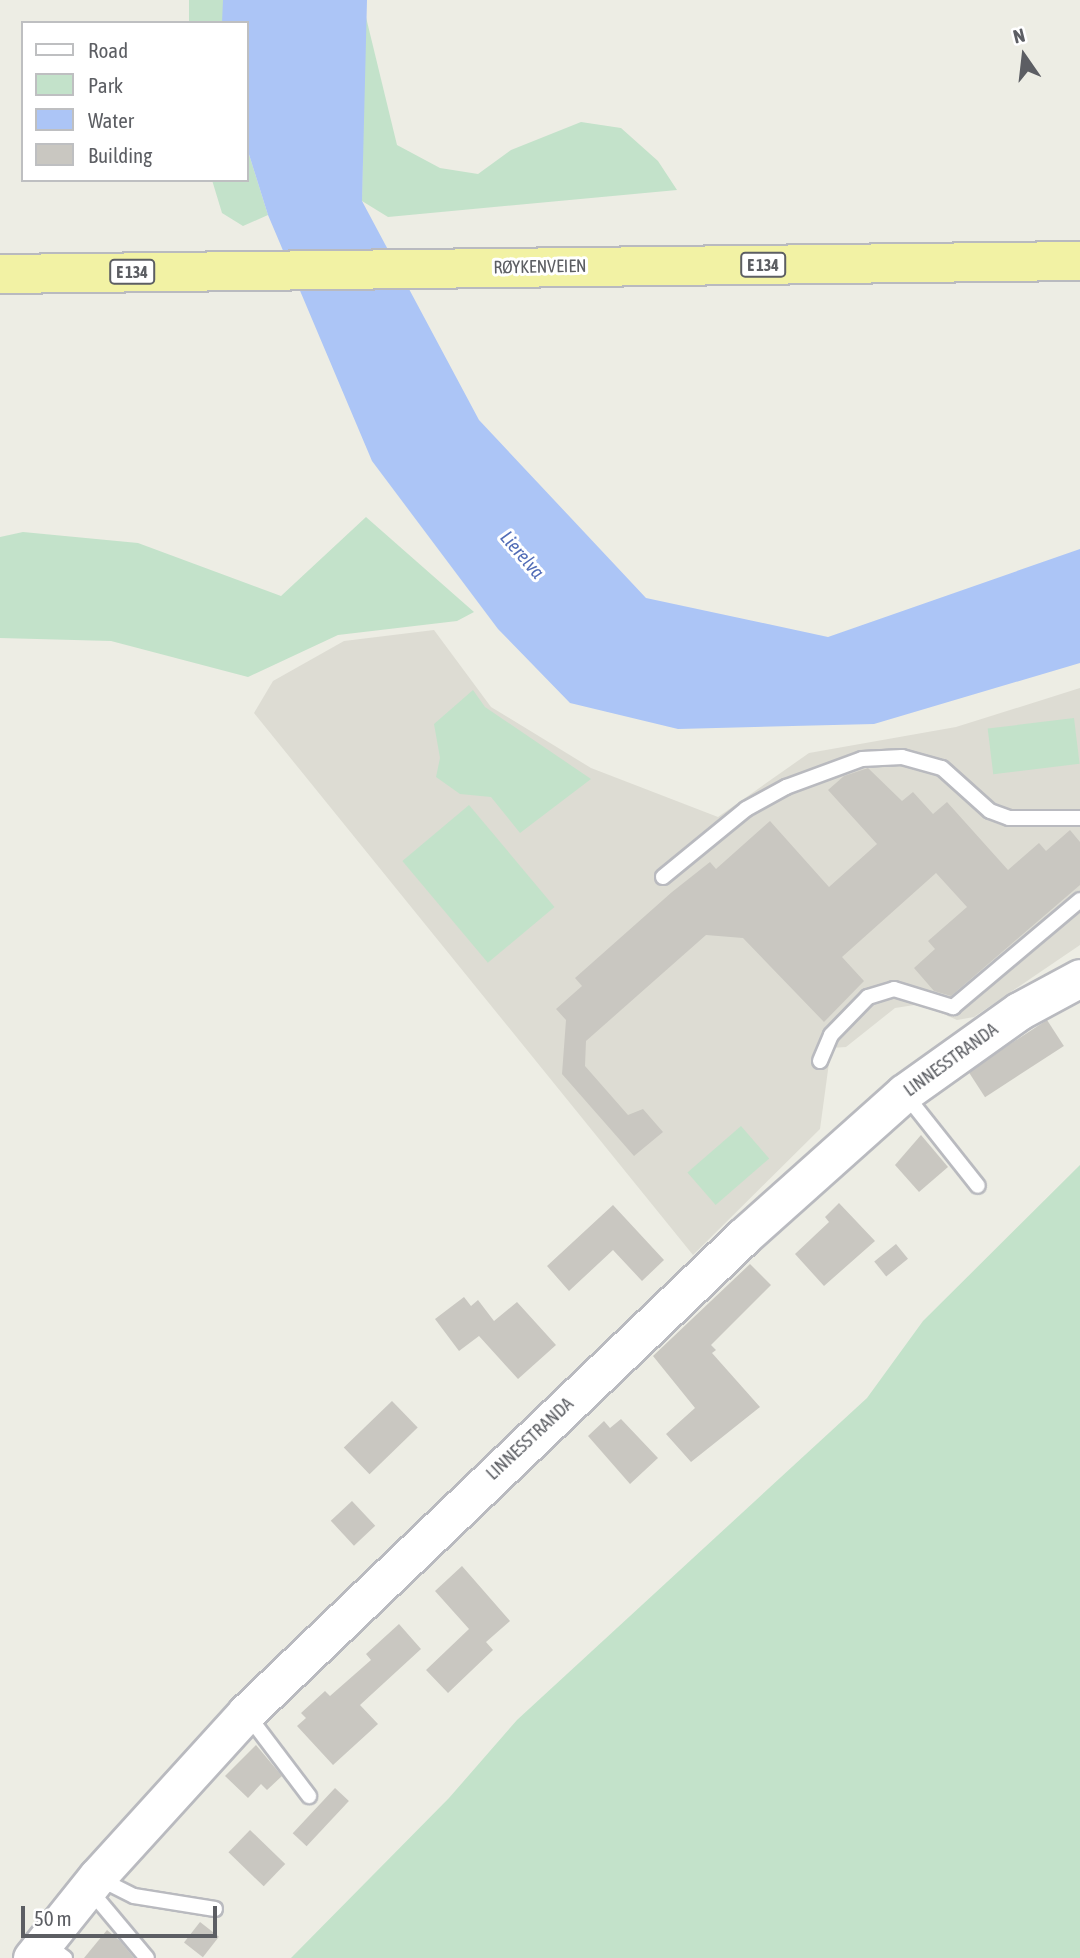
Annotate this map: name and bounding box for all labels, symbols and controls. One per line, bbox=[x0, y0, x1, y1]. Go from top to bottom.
legend bbox=[21, 21, 248, 182]
north arrow bbox=[989, 21, 1059, 91]
text: N bbox=[1011, 24, 1027, 48]
text: Road bbox=[88, 38, 128, 62]
text: Park bbox=[88, 73, 123, 97]
text: Water bbox=[88, 108, 134, 132]
text: Building bbox=[88, 143, 152, 167]
road number: E 134 bbox=[738, 252, 788, 278]
street label: RØYKENVEIEN bbox=[493, 255, 587, 279]
road number: E 134 bbox=[108, 260, 156, 284]
water label: Lierelva bbox=[495, 527, 549, 583]
street label: LINNESSTRANDA bbox=[900, 1019, 1002, 1101]
street label: LINNESSTRANDA bbox=[482, 1393, 578, 1485]
scale bar bbox=[24, 1892, 220, 1936]
text: 50 m bbox=[34, 1906, 72, 1930]

